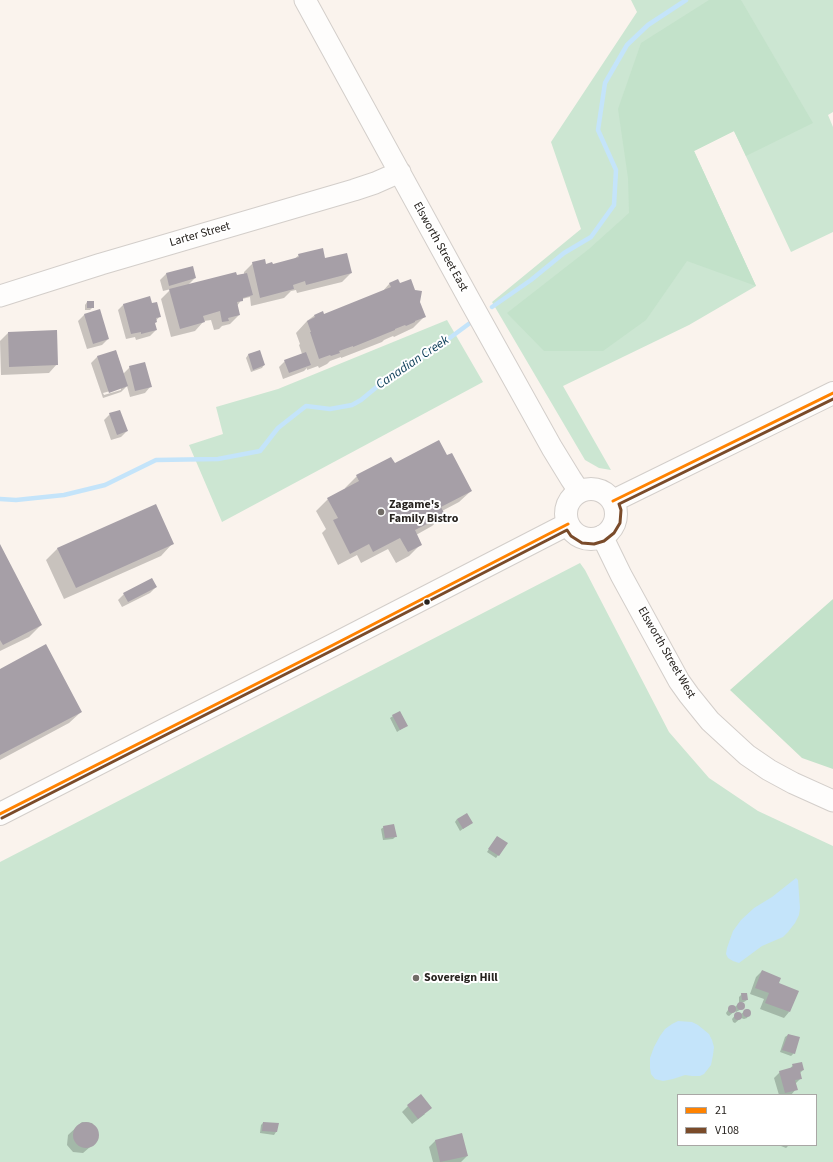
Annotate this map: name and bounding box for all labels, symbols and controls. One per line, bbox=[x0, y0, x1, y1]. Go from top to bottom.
street label: Elsworth Street East bbox=[409, 200, 471, 294]
street label: Larter Street bbox=[168, 219, 232, 251]
water label: Canadian Creek bbox=[374, 333, 452, 393]
place label: Zagame's Family Bistro bbox=[389, 498, 458, 526]
marker: Zagame's Family Bistro bbox=[376, 507, 386, 517]
unlabelled marker bbox=[422, 597, 432, 607]
street label: Elsworth Street West bbox=[634, 605, 698, 701]
place label: Sovereign Hill bbox=[424, 971, 498, 985]
marker: Sovereign Hill bbox=[411, 973, 421, 983]
legend bbox=[677, 1094, 817, 1146]
text: 21 bbox=[715, 1102, 727, 1119]
text: V108 bbox=[715, 1122, 739, 1139]

